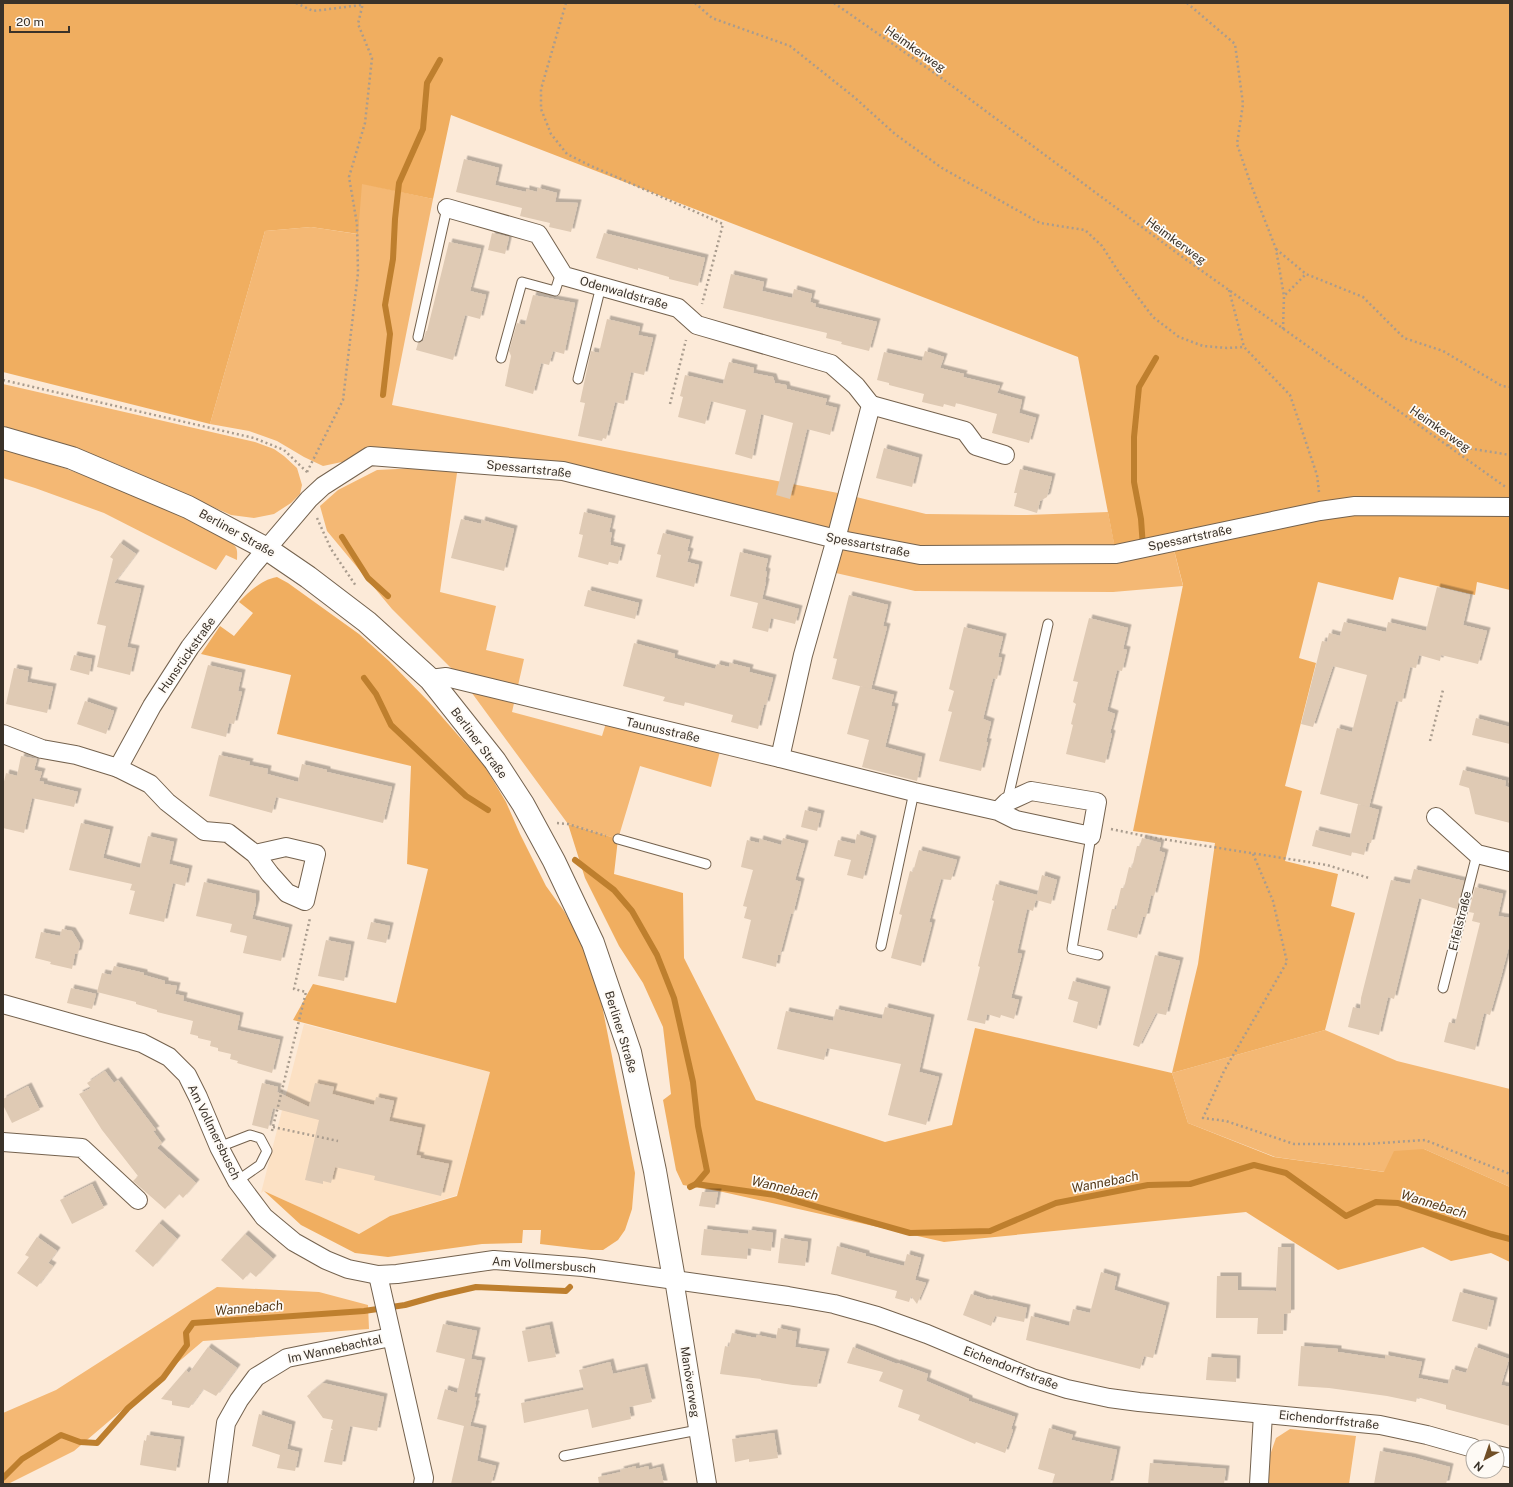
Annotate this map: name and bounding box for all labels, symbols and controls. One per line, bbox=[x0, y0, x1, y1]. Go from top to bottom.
scale bar bbox=[10, 8, 69, 34]
text: 20 m bbox=[16, 15, 44, 29]
street label: Heimkerweg bbox=[882, 23, 948, 75]
street label: Heimkerweg bbox=[1143, 214, 1209, 268]
street label: Odenwaldstraße bbox=[578, 274, 670, 312]
street label: Heimkerweg bbox=[1407, 403, 1473, 455]
street label: Spessartstraße bbox=[486, 458, 572, 480]
street label: Berliner Straße bbox=[196, 506, 278, 560]
street label: Spessartstraße bbox=[1147, 522, 1233, 554]
street label: Spessartstraße bbox=[825, 530, 911, 560]
street label: Hunsrückstraße bbox=[156, 614, 219, 696]
street label: Berliner Straße bbox=[448, 705, 510, 781]
street label: Taunusstraße bbox=[625, 715, 702, 745]
street label: Eifelstraße bbox=[1446, 890, 1474, 952]
street label: Berliner Straße bbox=[602, 989, 640, 1075]
street label: Am Vollmersbusch bbox=[185, 1082, 243, 1182]
water label: Wannebach bbox=[1070, 1168, 1140, 1196]
water label: Wannebach bbox=[750, 1173, 820, 1203]
water label: Wannebach bbox=[1399, 1187, 1469, 1221]
street label: Am Vollmersbusch bbox=[491, 1254, 597, 1276]
water label: Wannebach bbox=[214, 1298, 284, 1318]
street label: Im Wannebachtal bbox=[286, 1332, 384, 1366]
street label: Eichendorffstraße bbox=[961, 1343, 1061, 1393]
street label: Manöverweg bbox=[677, 1345, 703, 1419]
street label: Eichendorffstraße bbox=[1278, 1408, 1380, 1432]
north arrow bbox=[1465, 1439, 1505, 1479]
text: N bbox=[1471, 1459, 1486, 1474]

